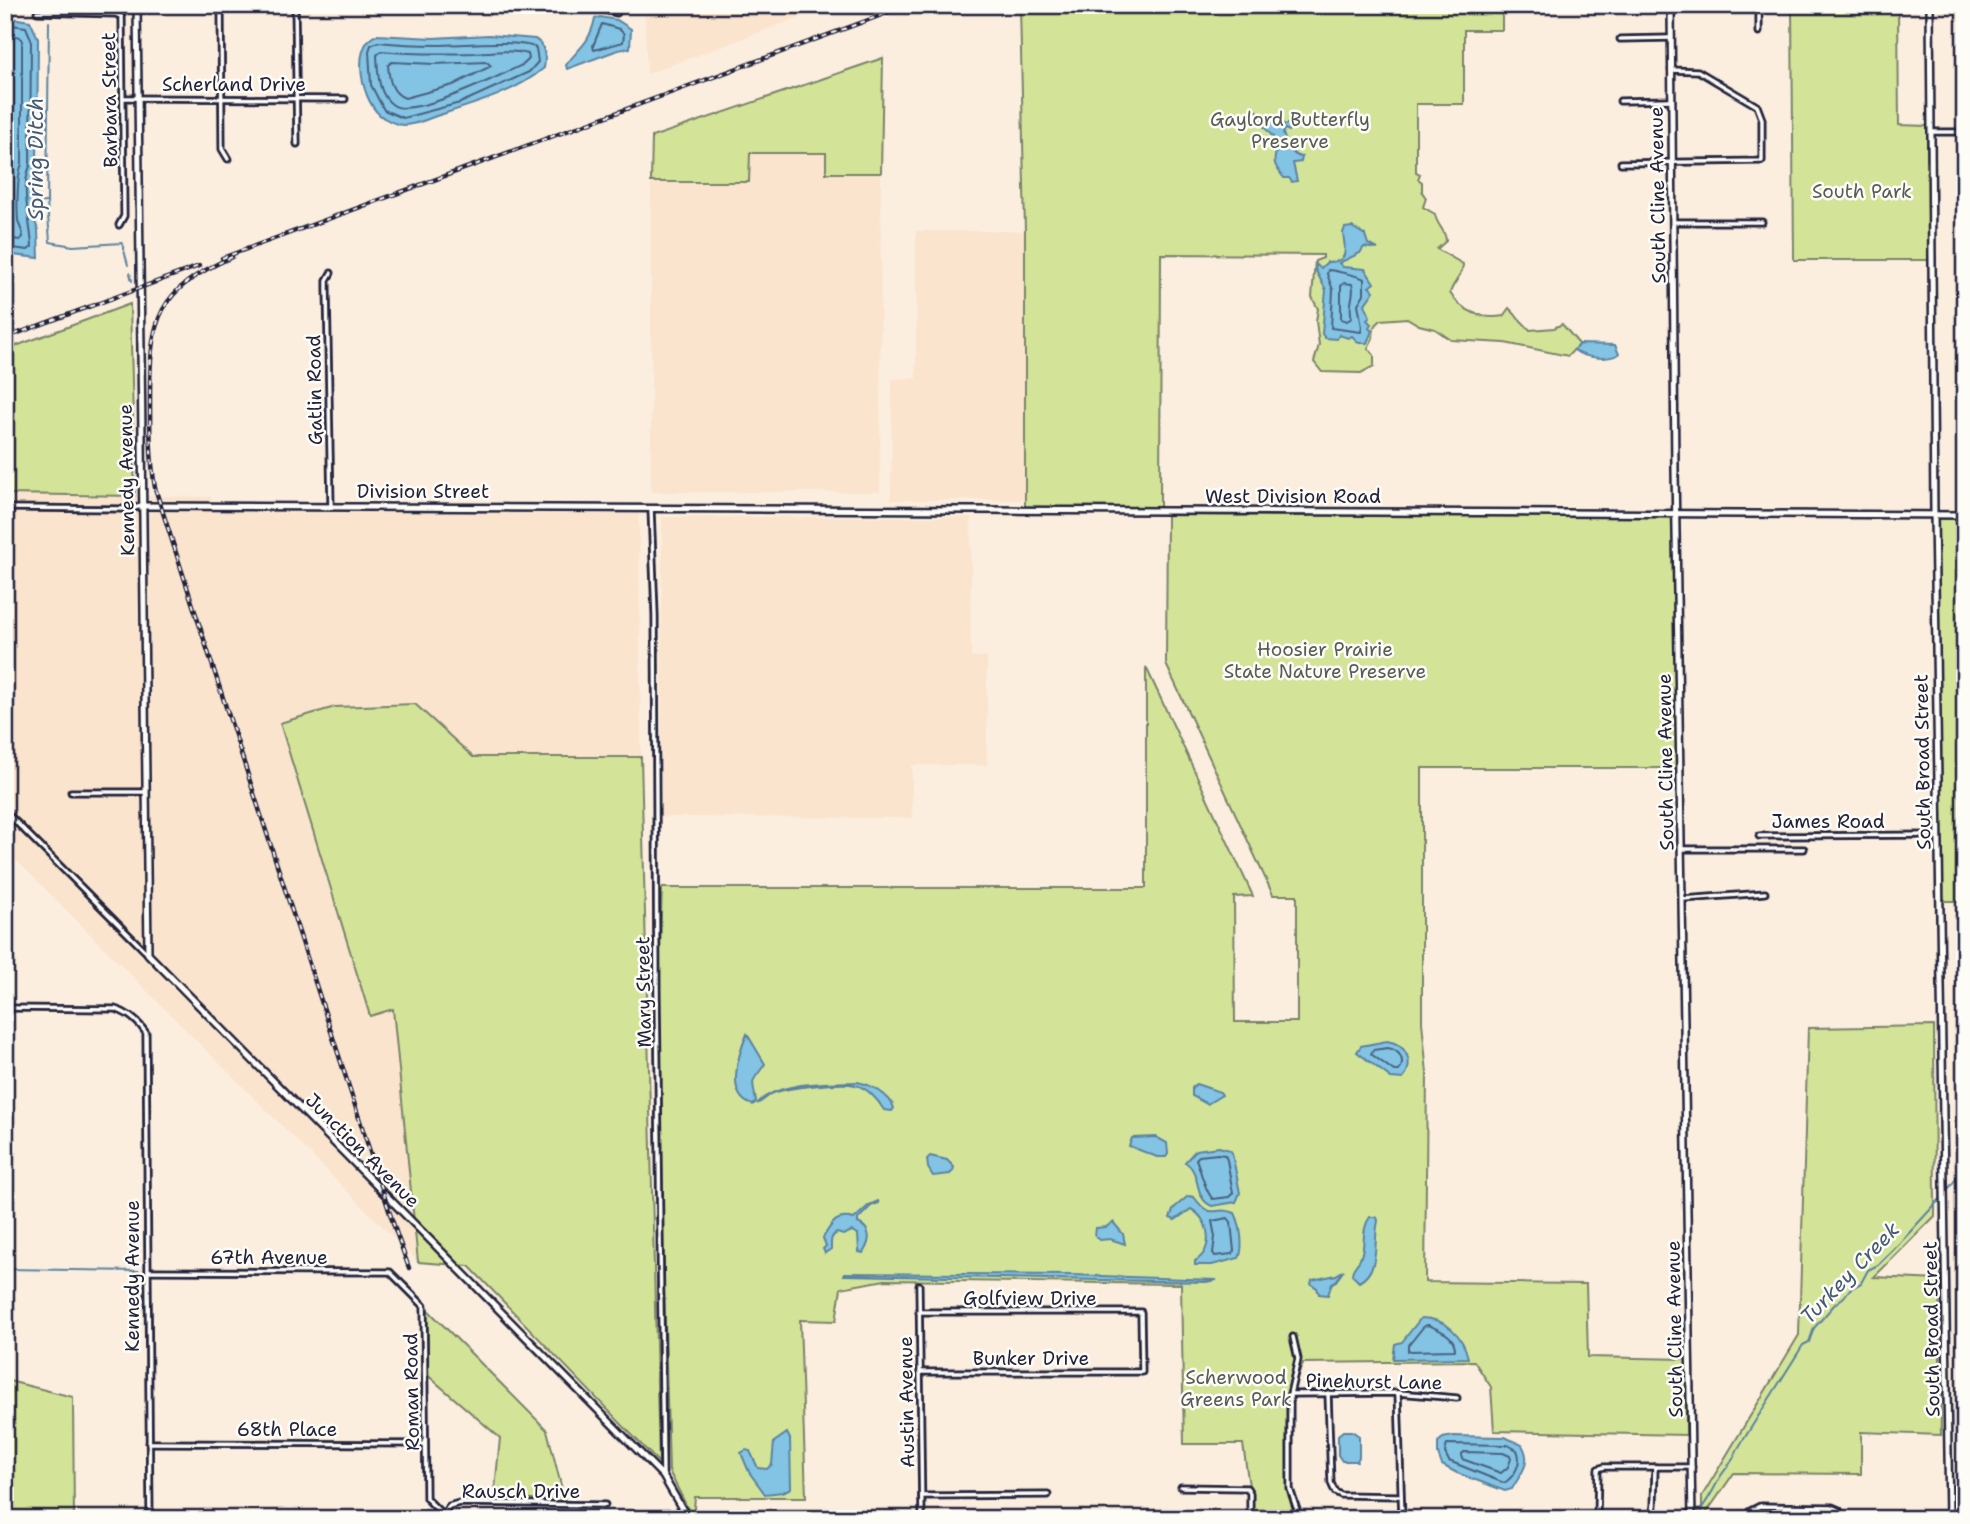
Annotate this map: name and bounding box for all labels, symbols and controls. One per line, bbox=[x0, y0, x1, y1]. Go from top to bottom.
street label: Barbara Street bbox=[96, 32, 123, 168]
street label: Scherland Drive bbox=[162, 72, 306, 97]
water label: Spring Ditch bbox=[22, 97, 50, 221]
street label: South Cline Avenue bbox=[1643, 106, 1672, 284]
park label: Gaylord Butterfly Preserve bbox=[1210, 107, 1370, 154]
park label: South Park bbox=[1812, 179, 1912, 204]
street label: Gatlin Road bbox=[301, 335, 328, 445]
street label: Kennedy Avenue bbox=[113, 404, 140, 556]
street label: Division Street bbox=[357, 479, 489, 504]
street label: West Division Road bbox=[1205, 484, 1381, 509]
park label: Hoosier Prairie State Nature Preserve bbox=[1224, 637, 1426, 684]
street label: South Cline Avenue bbox=[1651, 673, 1680, 851]
street label: South Broad Street bbox=[1908, 674, 1937, 850]
street label: James Road bbox=[1771, 809, 1885, 834]
street label: Mary Street bbox=[630, 936, 657, 1048]
street label: Junction Avenue bbox=[300, 1088, 425, 1213]
street label: Kennedy Avenue bbox=[120, 1200, 145, 1352]
water label: Turkey Creek bbox=[1794, 1216, 1906, 1330]
street label: South Cline Avenue bbox=[1660, 1240, 1689, 1418]
street label: South Broad Street bbox=[1917, 1241, 1946, 1417]
street label: 67th Avenue bbox=[210, 1245, 328, 1270]
street label: Golfview Drive bbox=[963, 1286, 1097, 1311]
street label: Roman Road bbox=[398, 1333, 425, 1451]
street label: Austin Avenue bbox=[893, 1336, 920, 1468]
street label: Bunker Drive bbox=[973, 1346, 1089, 1371]
park label: Scherwood Greens Park bbox=[1180, 1365, 1292, 1412]
street label: Pinehurst Lane bbox=[1305, 1368, 1443, 1395]
street label: 68th Place bbox=[237, 1417, 337, 1442]
street label: Rausch Drive bbox=[462, 1479, 580, 1504]

